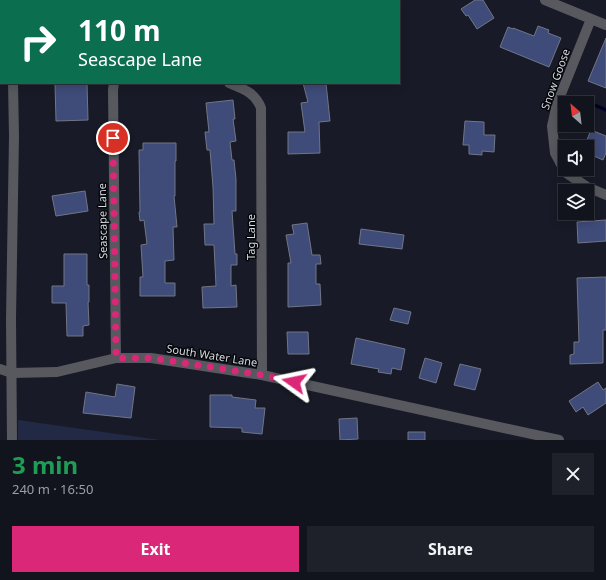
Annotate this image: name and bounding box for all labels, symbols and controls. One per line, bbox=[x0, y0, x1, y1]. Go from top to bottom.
text: 110 m bbox=[78, 11, 161, 49]
icon: right bbox=[12, 16, 64, 68]
text: Seascape Lane bbox=[78, 47, 202, 71]
street label: Snow Goose bbox=[537, 47, 573, 111]
north arrow bbox=[558, 96, 594, 132]
map controls bbox=[558, 96, 594, 220]
pin bbox=[96, 121, 130, 155]
icon: arrive bbox=[102, 127, 124, 149]
button: sound bbox=[558, 140, 594, 176]
street label: Seascape Lane bbox=[94, 183, 110, 259]
button: layers bbox=[558, 184, 594, 220]
street label: Tag Lane bbox=[243, 214, 258, 260]
street label: South Water Lane bbox=[165, 340, 259, 370]
position arrow bbox=[273, 361, 315, 403]
text: 3 min bbox=[12, 448, 78, 481]
button: close bbox=[552, 453, 594, 495]
text: 240 m · 16:50 bbox=[12, 480, 93, 498]
button: Exit bbox=[12, 526, 299, 572]
button: Share bbox=[307, 526, 594, 572]

